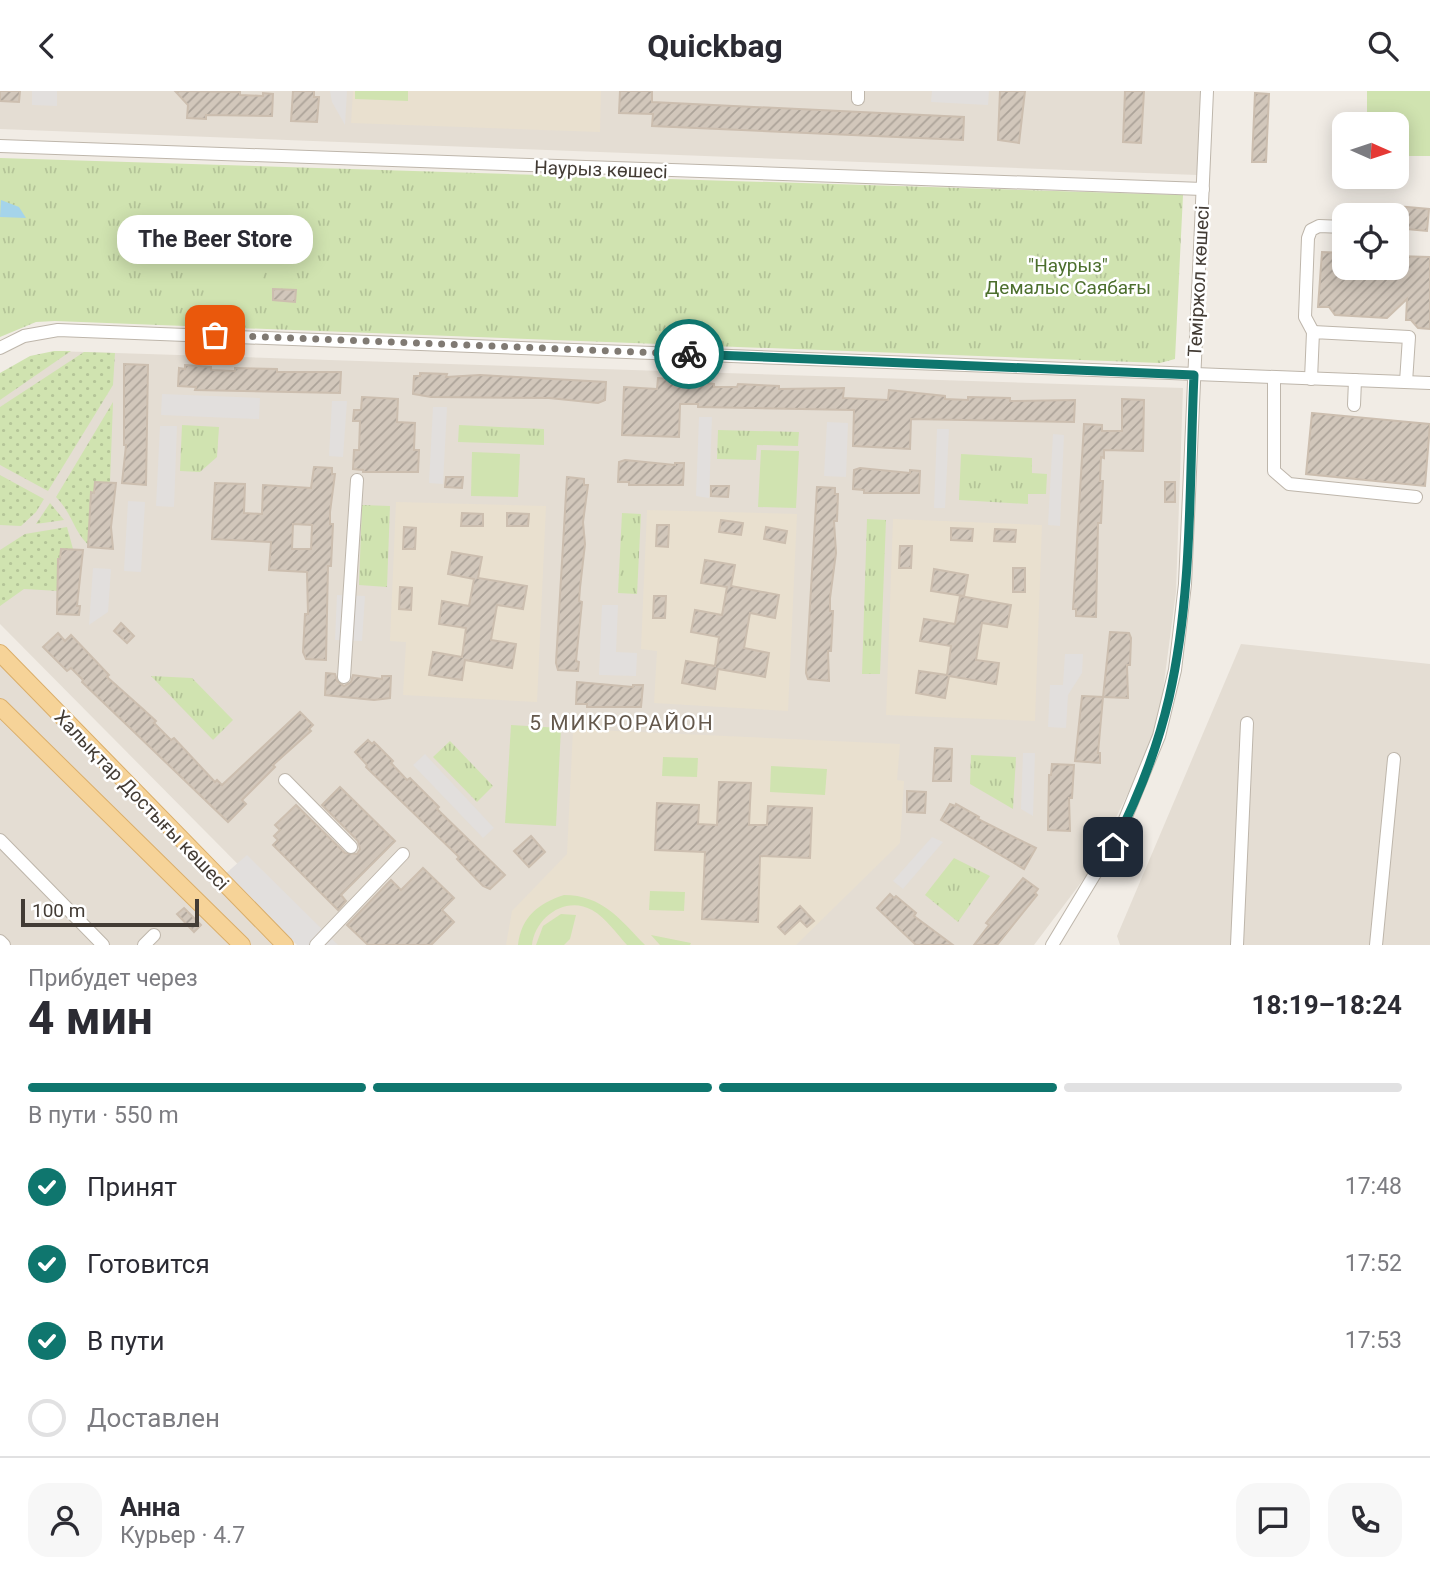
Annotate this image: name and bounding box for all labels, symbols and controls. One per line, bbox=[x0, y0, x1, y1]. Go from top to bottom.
icon: back bbox=[28, 27, 66, 65]
text: Quickbag bbox=[647, 27, 783, 65]
icon: search bbox=[1364, 27, 1402, 65]
north arrow bbox=[1332, 112, 1409, 189]
map controls bbox=[1332, 112, 1409, 280]
street label: Наурыз көшесі bbox=[534, 156, 668, 183]
button: locate bbox=[1332, 203, 1409, 280]
street label: Теміржол көшесі bbox=[1183, 205, 1214, 357]
callout: The Beer Store bbox=[117, 216, 313, 265]
text: The Beer Store bbox=[138, 226, 292, 253]
park label: "Наурыз" Демалыс Саябағы bbox=[985, 254, 1151, 299]
pin bbox=[185, 305, 245, 365]
icon: bag bbox=[196, 316, 234, 354]
courier bbox=[654, 319, 724, 389]
icon: bike bbox=[670, 335, 708, 373]
street label: Халықтар Достығы көшесі bbox=[50, 706, 234, 895]
district label: 5 МИКРОРАЙОН bbox=[529, 711, 715, 735]
pin bbox=[1083, 817, 1143, 877]
icon: home bbox=[1094, 828, 1132, 866]
scale bar bbox=[21, 896, 200, 928]
text: 100 m bbox=[32, 899, 85, 922]
text: Прибудет через bbox=[28, 965, 198, 992]
text: 18:19–18:24 bbox=[1252, 990, 1402, 1020]
text: 4 мин bbox=[28, 991, 153, 1045]
text: В пути · 550 m bbox=[28, 1102, 179, 1129]
icon: check bbox=[28, 1168, 66, 1206]
text: Принят bbox=[87, 1172, 177, 1202]
text: 17:48 bbox=[1345, 1173, 1402, 1200]
icon: check bbox=[28, 1245, 66, 1283]
text: Готовится bbox=[87, 1249, 210, 1279]
text: 17:52 bbox=[1345, 1250, 1402, 1277]
icon: check bbox=[28, 1322, 66, 1360]
text: В пути bbox=[87, 1326, 164, 1356]
text: 17:53 bbox=[1345, 1327, 1402, 1354]
text: Доставлен bbox=[87, 1403, 220, 1433]
button: person bbox=[28, 1483, 102, 1557]
button: chat bbox=[1236, 1483, 1310, 1557]
button: phone bbox=[1328, 1483, 1402, 1557]
text: Анна bbox=[120, 1492, 180, 1522]
text: Курьер · 4.7 bbox=[120, 1522, 245, 1549]

